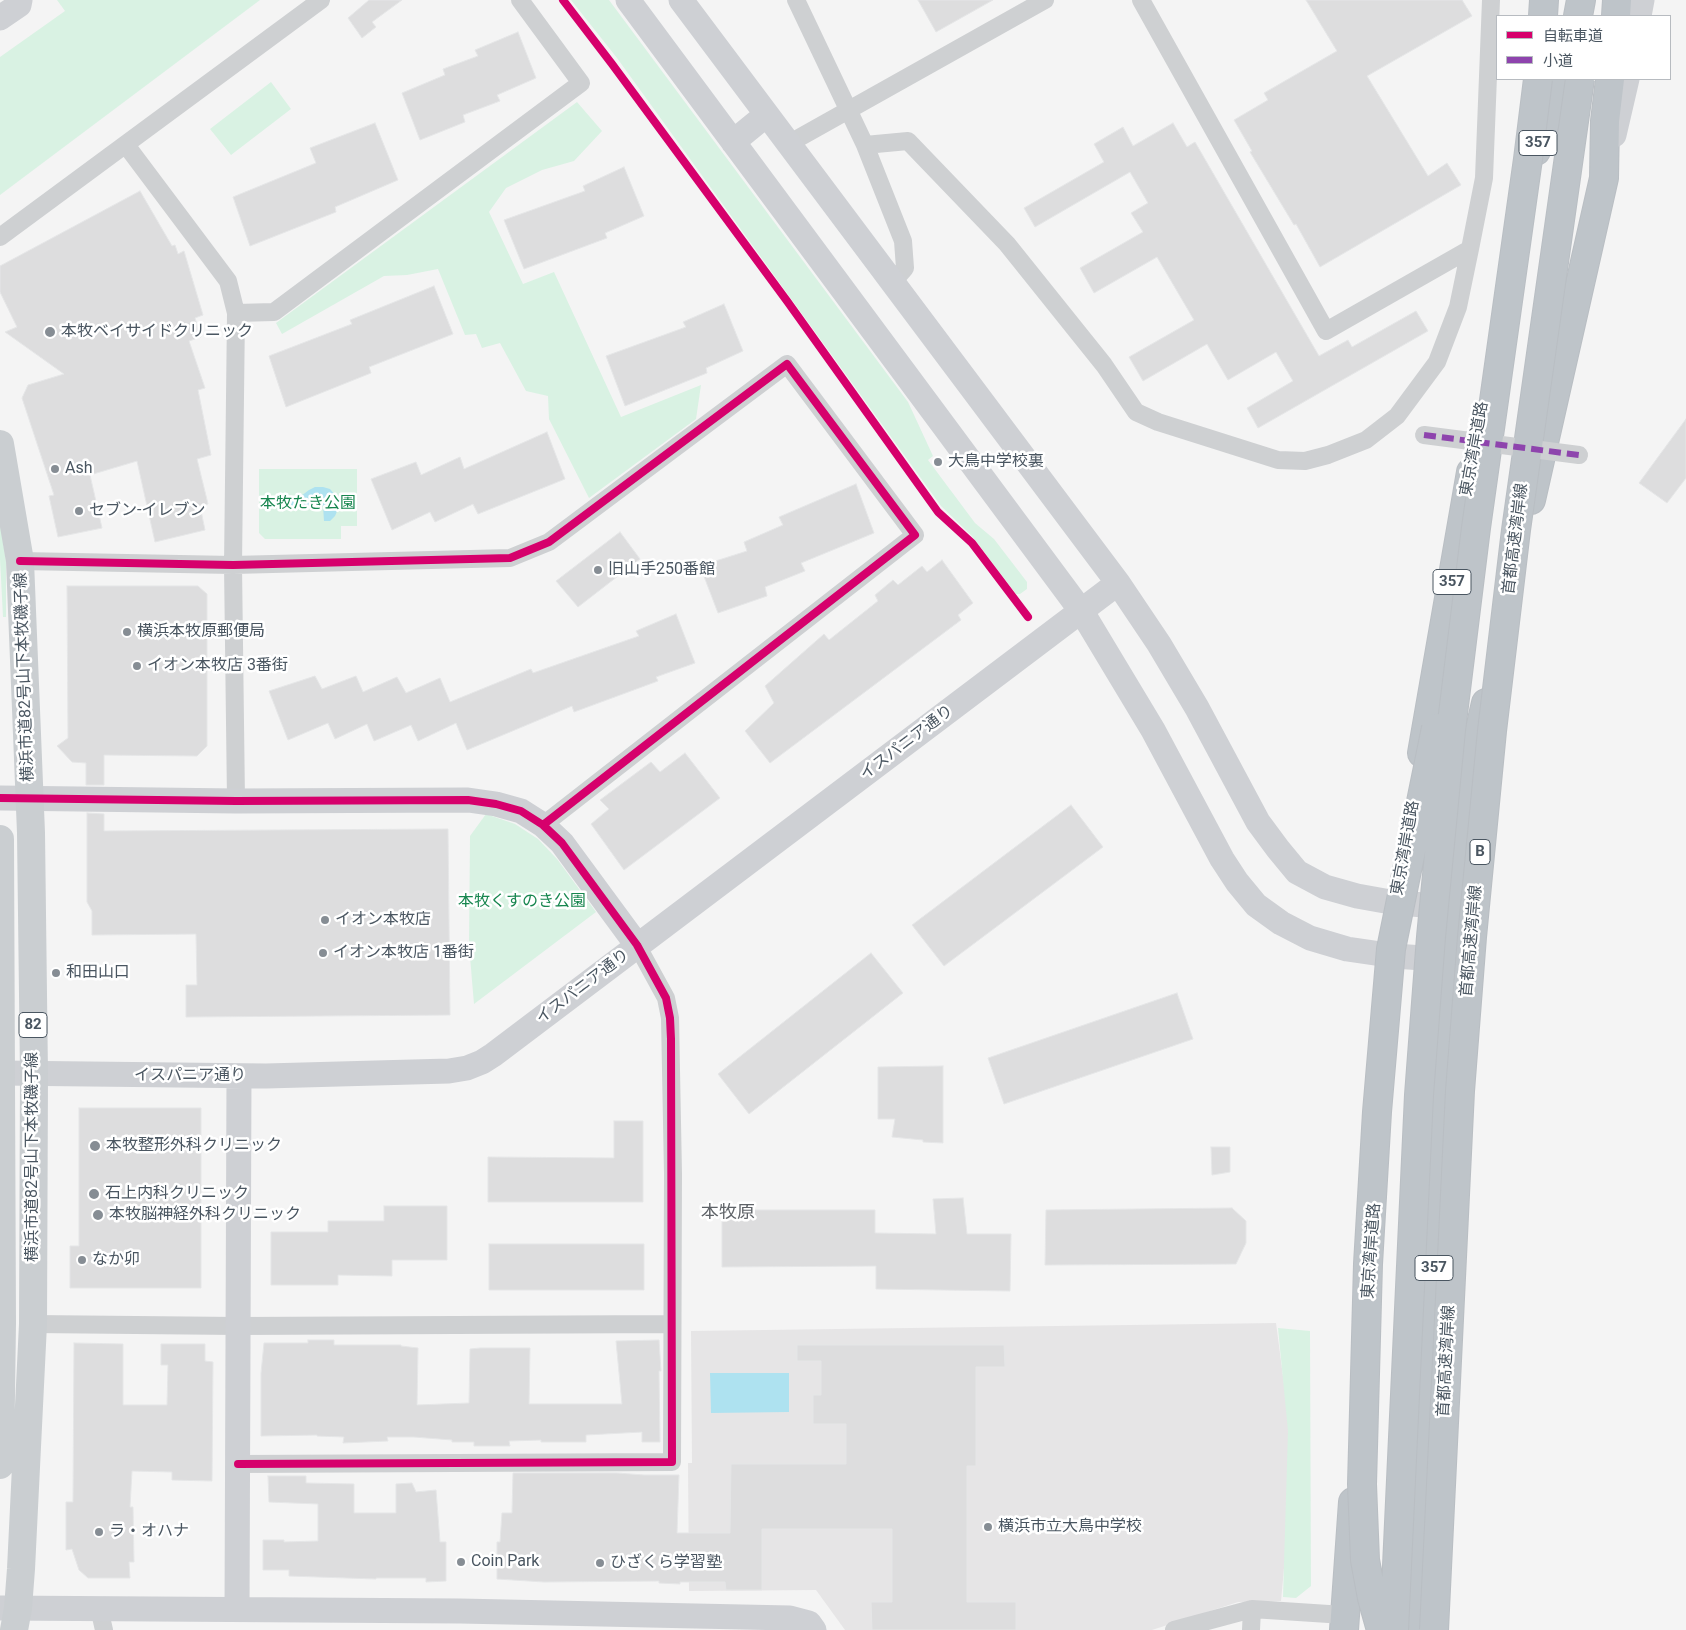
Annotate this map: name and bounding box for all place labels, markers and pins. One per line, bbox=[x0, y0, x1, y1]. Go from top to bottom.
place label: 本牧ベイサイドクリニック bbox=[61, 322, 253, 342]
marker: 本牧ベイサイドクリニック bbox=[43, 325, 57, 339]
place label: 大鳥中学校裏 bbox=[948, 452, 1044, 472]
marker: 大鳥中学校裏 bbox=[932, 456, 944, 468]
place label: Ash bbox=[65, 459, 93, 479]
marker: Ash bbox=[49, 463, 61, 475]
place label: セブン-イレブン bbox=[89, 501, 205, 521]
marker: セブン-イレブン bbox=[73, 505, 85, 517]
place label: 旧山手250番館 bbox=[608, 560, 715, 580]
marker: 旧山手250番館 bbox=[592, 564, 604, 576]
place label: 横浜本牧原郵便局 bbox=[137, 622, 265, 642]
marker: 横浜本牧原郵便局 bbox=[121, 626, 133, 638]
place label: イオン本牧店 3番街 bbox=[147, 656, 288, 676]
marker: イオン本牧店 3番街 bbox=[131, 660, 143, 672]
place label: イオン本牧店 bbox=[335, 910, 431, 930]
marker: イオン本牧店 bbox=[319, 914, 331, 926]
place label: イオン本牧店 1番街 bbox=[333, 943, 474, 963]
marker: イオン本牧店 1番街 bbox=[317, 947, 329, 959]
place label: 和田山口 bbox=[66, 963, 130, 983]
marker: 和田山口 bbox=[50, 967, 62, 979]
place label: 本牧整形外科クリニック bbox=[106, 1136, 282, 1156]
marker: 本牧整形外科クリニック bbox=[88, 1139, 102, 1153]
place label: 石上内科クリニック bbox=[105, 1184, 249, 1204]
marker: 石上内科クリニック bbox=[87, 1187, 101, 1201]
place label: 本牧脳神経外科クリニック bbox=[109, 1205, 301, 1225]
marker: 本牧脳神経外科クリニック bbox=[91, 1208, 105, 1222]
place label: なか卯 bbox=[92, 1250, 140, 1270]
marker: なか卯 bbox=[76, 1254, 88, 1266]
place label: 横浜市立大鳥中学校 bbox=[998, 1517, 1142, 1537]
marker: 横浜市立大鳥中学校 bbox=[982, 1521, 994, 1533]
place label: ラ・オハナ bbox=[109, 1522, 189, 1542]
marker: ラ・オハナ bbox=[93, 1526, 105, 1538]
place label: Coin Park bbox=[471, 1552, 539, 1572]
place label: ひざくら学習塾 bbox=[610, 1553, 722, 1573]
marker: Coin Park bbox=[455, 1556, 467, 1568]
marker: ひざくら学習塾 bbox=[594, 1557, 606, 1569]

